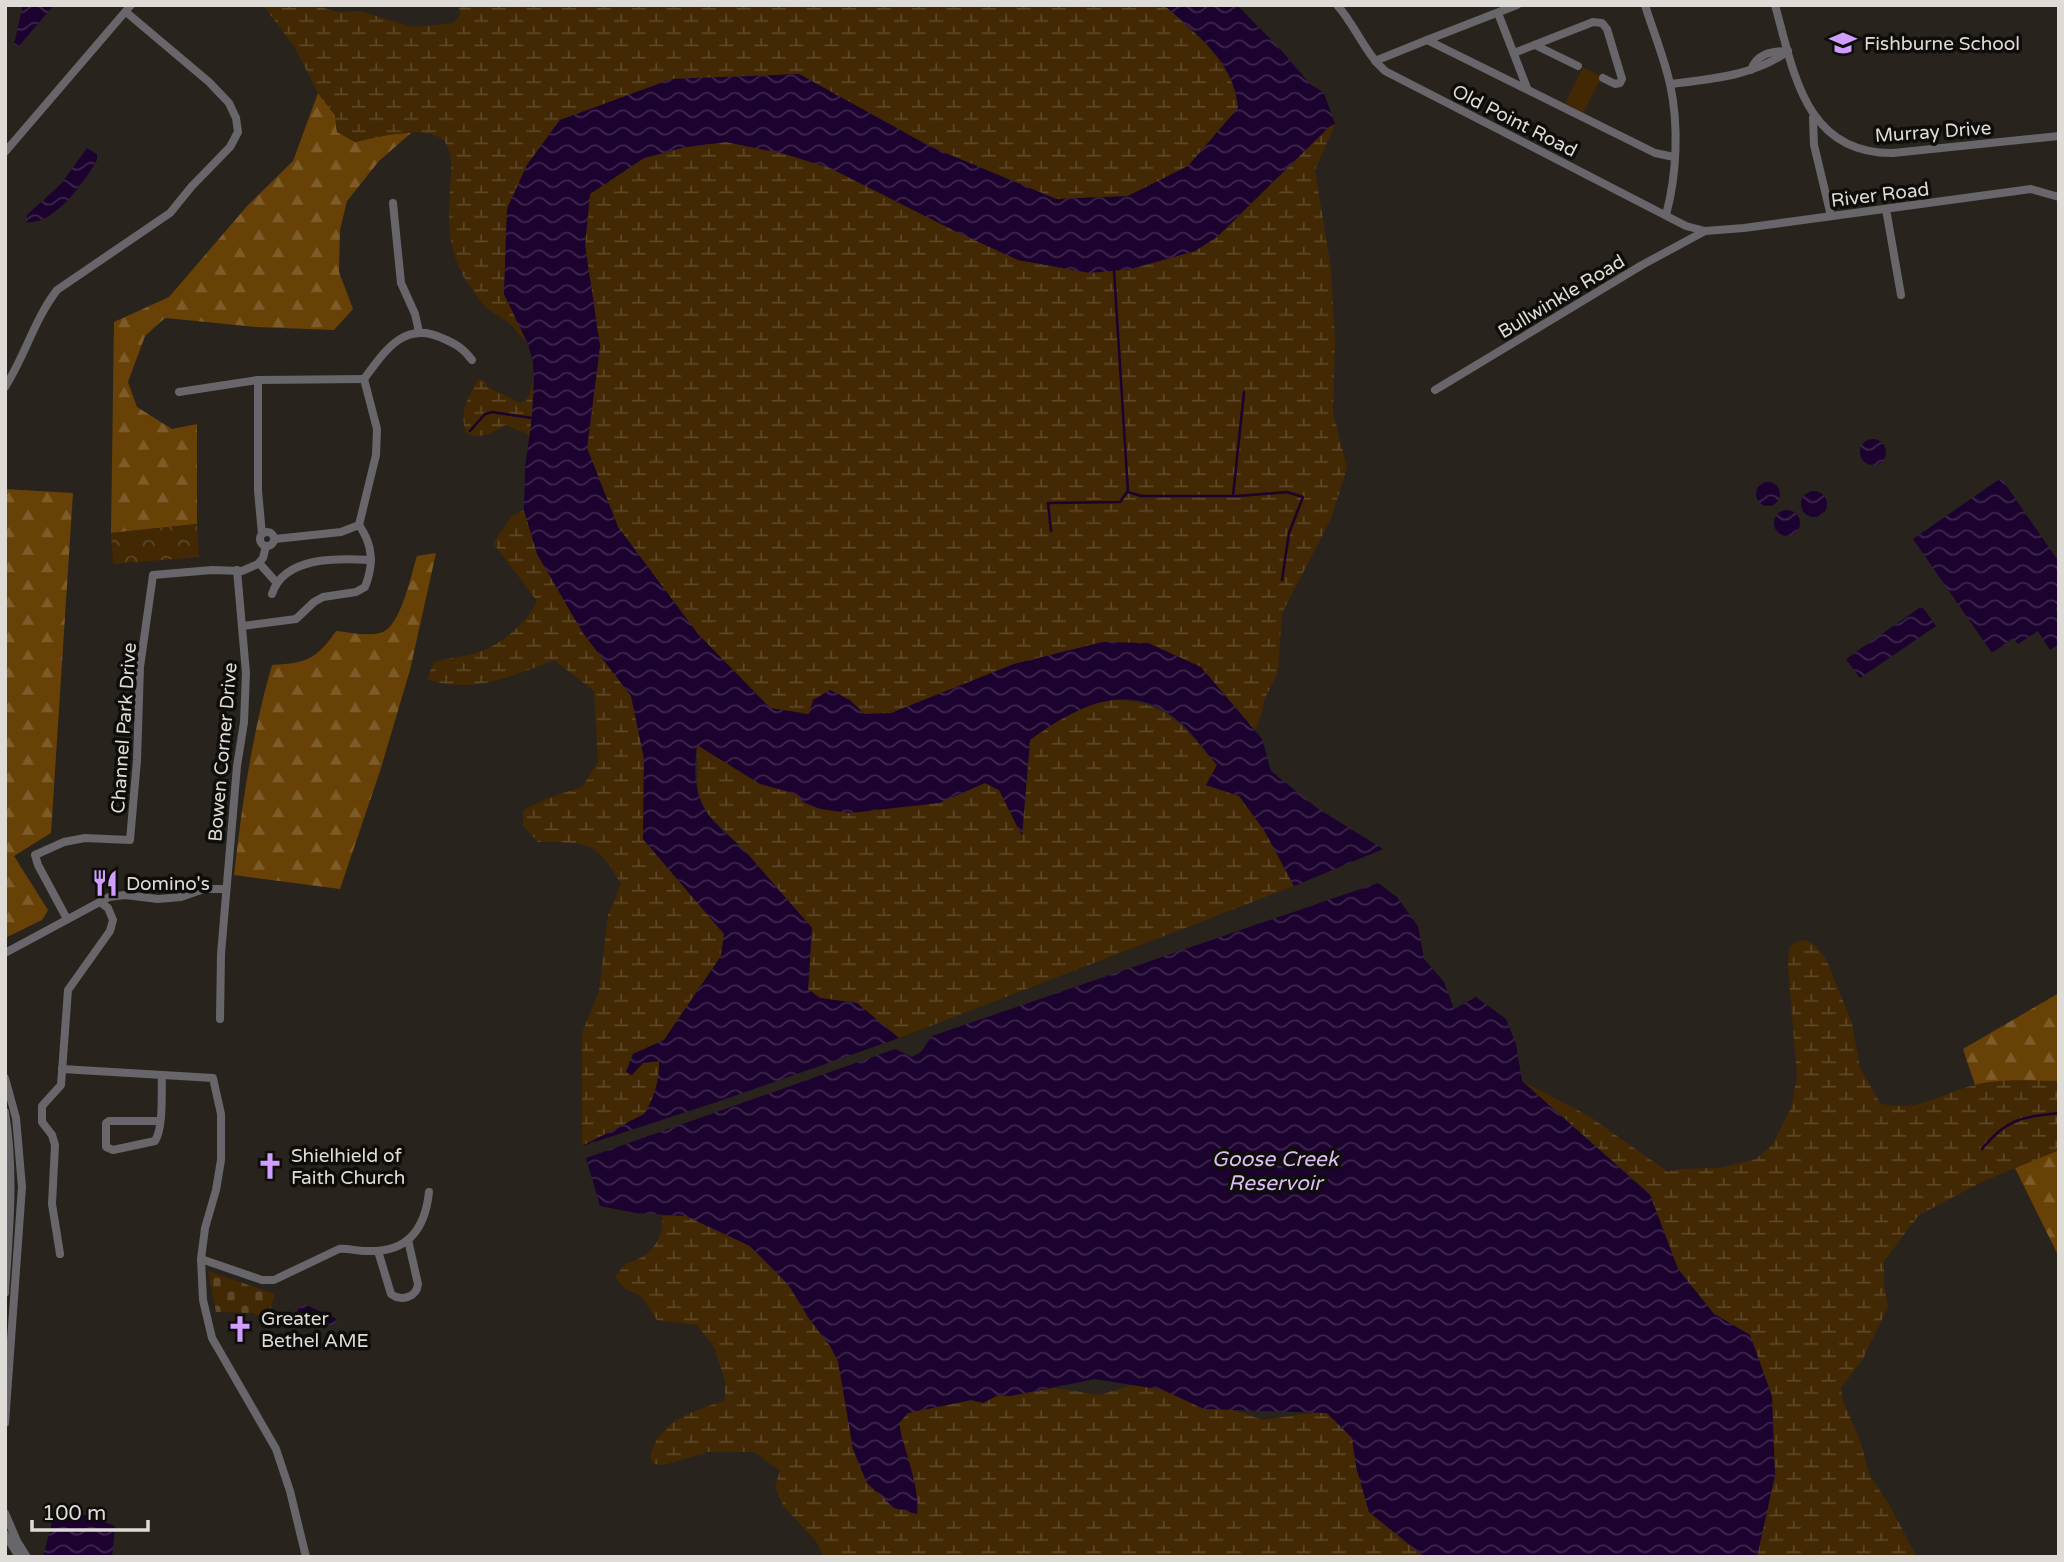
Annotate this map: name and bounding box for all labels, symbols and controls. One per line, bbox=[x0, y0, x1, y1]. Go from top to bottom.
school or university icon: Fishburne School bbox=[1828, 28, 1858, 58]
place label: Fishburne School bbox=[1864, 33, 2020, 55]
street label: Old Point Road bbox=[1449, 80, 1581, 162]
street label: Murray Drive bbox=[1874, 117, 1992, 147]
street label: River Road bbox=[1830, 178, 1931, 212]
street label: Bullwinkle Road bbox=[1494, 250, 1629, 343]
street label: Channel Park Drive bbox=[107, 642, 141, 814]
street label: Bowen Corner Drive bbox=[204, 662, 242, 843]
restaurant icon: Domino's bbox=[90, 868, 120, 898]
place label: Domino's bbox=[126, 873, 210, 895]
place label: Shielhield of Faith Church bbox=[291, 1145, 405, 1189]
water label: Goose Creek Reservoir bbox=[1212, 1147, 1340, 1196]
church icon: Shielhield of Faith Church bbox=[255, 1151, 285, 1181]
place label: Greater Bethel AME bbox=[261, 1308, 369, 1352]
church icon: Greater Bethel AME bbox=[225, 1314, 255, 1344]
scale bar bbox=[32, 1488, 147, 1532]
text: 100 m bbox=[42, 1501, 106, 1526]

